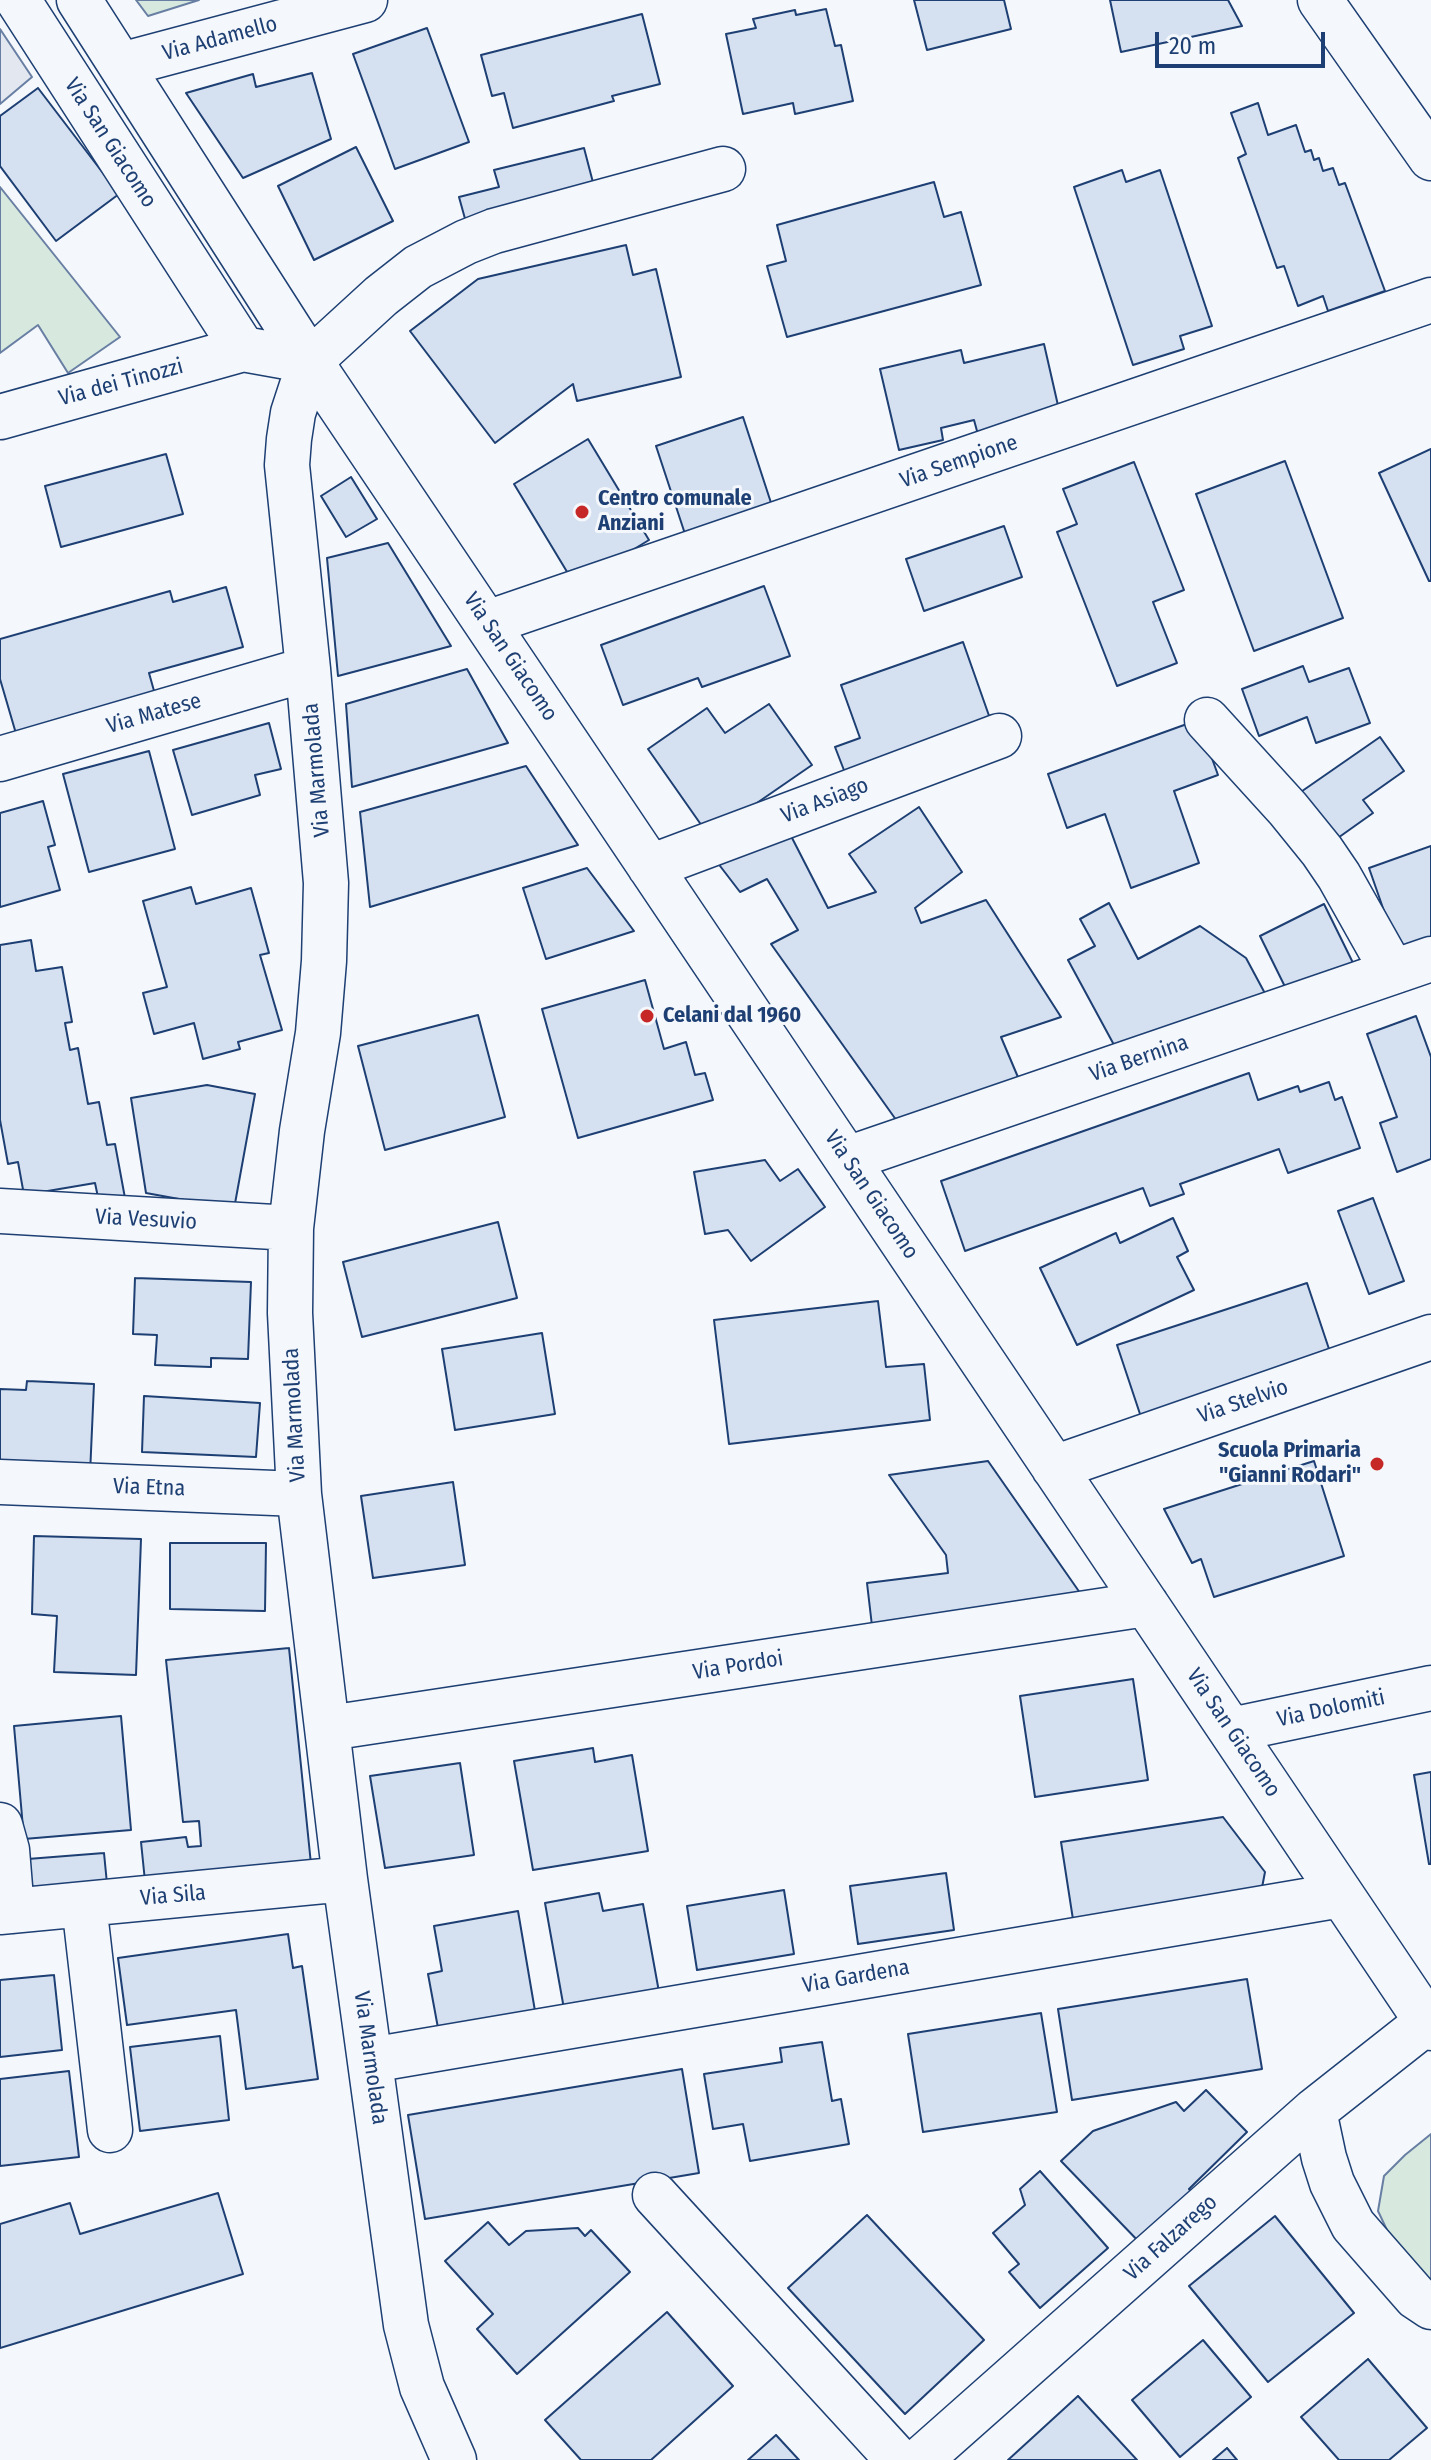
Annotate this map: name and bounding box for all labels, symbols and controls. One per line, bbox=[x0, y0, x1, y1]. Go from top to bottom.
street label: Via Adamello bbox=[160, 11, 280, 67]
scale bar bbox=[1159, 16, 1329, 66]
text: 20 m bbox=[1169, 32, 1216, 60]
street label: Via San Giacomo bbox=[58, 73, 162, 213]
street label: Via dei Tinozzi bbox=[56, 354, 186, 412]
street label: Via Sempione bbox=[897, 430, 1021, 494]
place label: Centro comunale Anziani bbox=[598, 486, 752, 538]
marker: Centro comunale Anziani bbox=[573, 503, 591, 521]
street label: Via San Giacomo bbox=[457, 588, 563, 726]
street label: Via Matese bbox=[104, 688, 204, 740]
street label: Via Marmolada bbox=[298, 702, 336, 838]
street label: Via Asiago bbox=[778, 772, 872, 830]
place label: Celani dal 1960 bbox=[663, 1003, 801, 1029]
marker: Celani dal 1960 bbox=[638, 1007, 656, 1025]
street label: Via Bernina bbox=[1086, 1030, 1192, 1088]
street label: Via San Giacomo bbox=[818, 1126, 924, 1264]
street label: Via Vesuvio bbox=[94, 1204, 198, 1236]
street label: Via Marmolada bbox=[278, 1347, 312, 1483]
street label: Via Stelvio bbox=[1194, 1374, 1292, 1430]
place label: Scuola Primaria "Gianni Rodari" bbox=[1218, 1438, 1361, 1490]
marker: Scuola Primaria "Gianni Rodari" bbox=[1368, 1455, 1386, 1473]
street label: Via Etna bbox=[112, 1474, 186, 1502]
street label: Via Pordoi bbox=[691, 1646, 785, 1686]
street label: Via San Giacomo bbox=[1180, 1664, 1286, 1802]
street label: Via Dolomiti bbox=[1275, 1685, 1387, 1733]
street label: Via Sila bbox=[139, 1880, 207, 1912]
street label: Via Gardena bbox=[800, 1955, 912, 1999]
street label: Via Marmolada bbox=[348, 1990, 392, 2126]
street label: Via Falzarego bbox=[1119, 2189, 1223, 2287]

